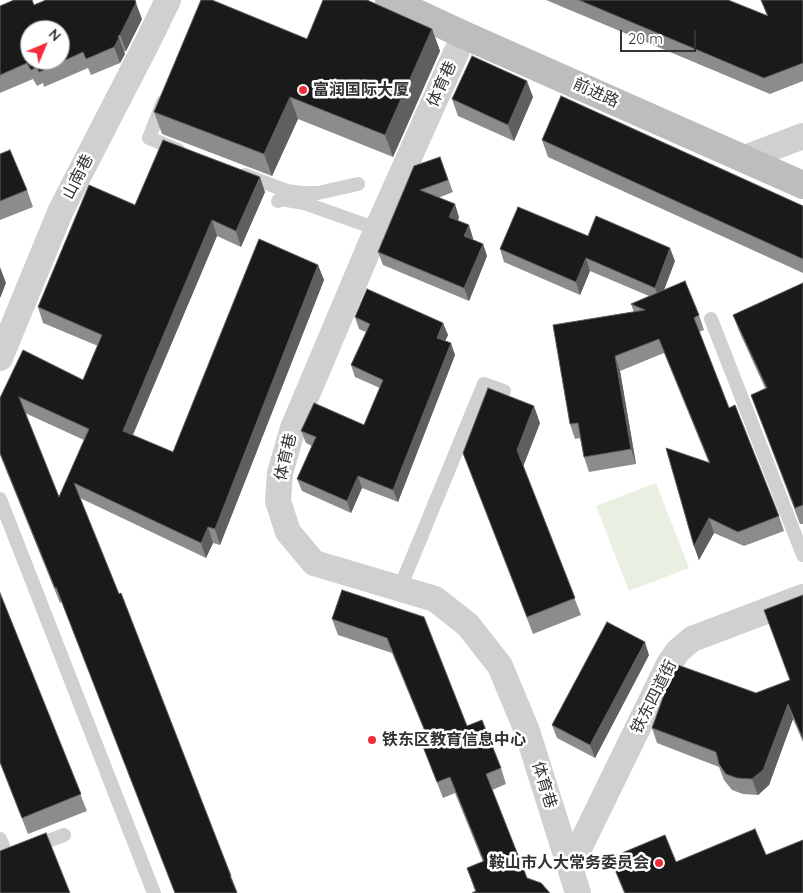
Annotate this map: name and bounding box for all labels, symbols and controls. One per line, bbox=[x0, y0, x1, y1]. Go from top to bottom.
north arrow bbox=[20, 20, 70, 70]
scale bar bbox=[623, 20, 699, 52]
text: N bbox=[45, 25, 65, 45]
text: 20 m bbox=[628, 29, 663, 48]
street label: 体育巷 bbox=[423, 58, 461, 110]
street label: 前进路 bbox=[570, 74, 622, 112]
place label: 富润国际大厦 bbox=[313, 80, 409, 100]
marker: 富润国际大厦 bbox=[297, 84, 309, 96]
street label: 山南巷 bbox=[59, 151, 97, 203]
street label: 体育巷 bbox=[271, 431, 301, 483]
street label: 铁东四道街 bbox=[627, 657, 681, 737]
place label: 铁东区教育信息中心 bbox=[382, 730, 526, 750]
marker: 铁东区教育信息中心 bbox=[366, 734, 378, 746]
street label: 体育巷 bbox=[528, 759, 560, 811]
place label: 鞍山市人大常务委员会 bbox=[489, 853, 649, 873]
marker: 鞍山市人大常务委员会 bbox=[653, 857, 665, 869]

